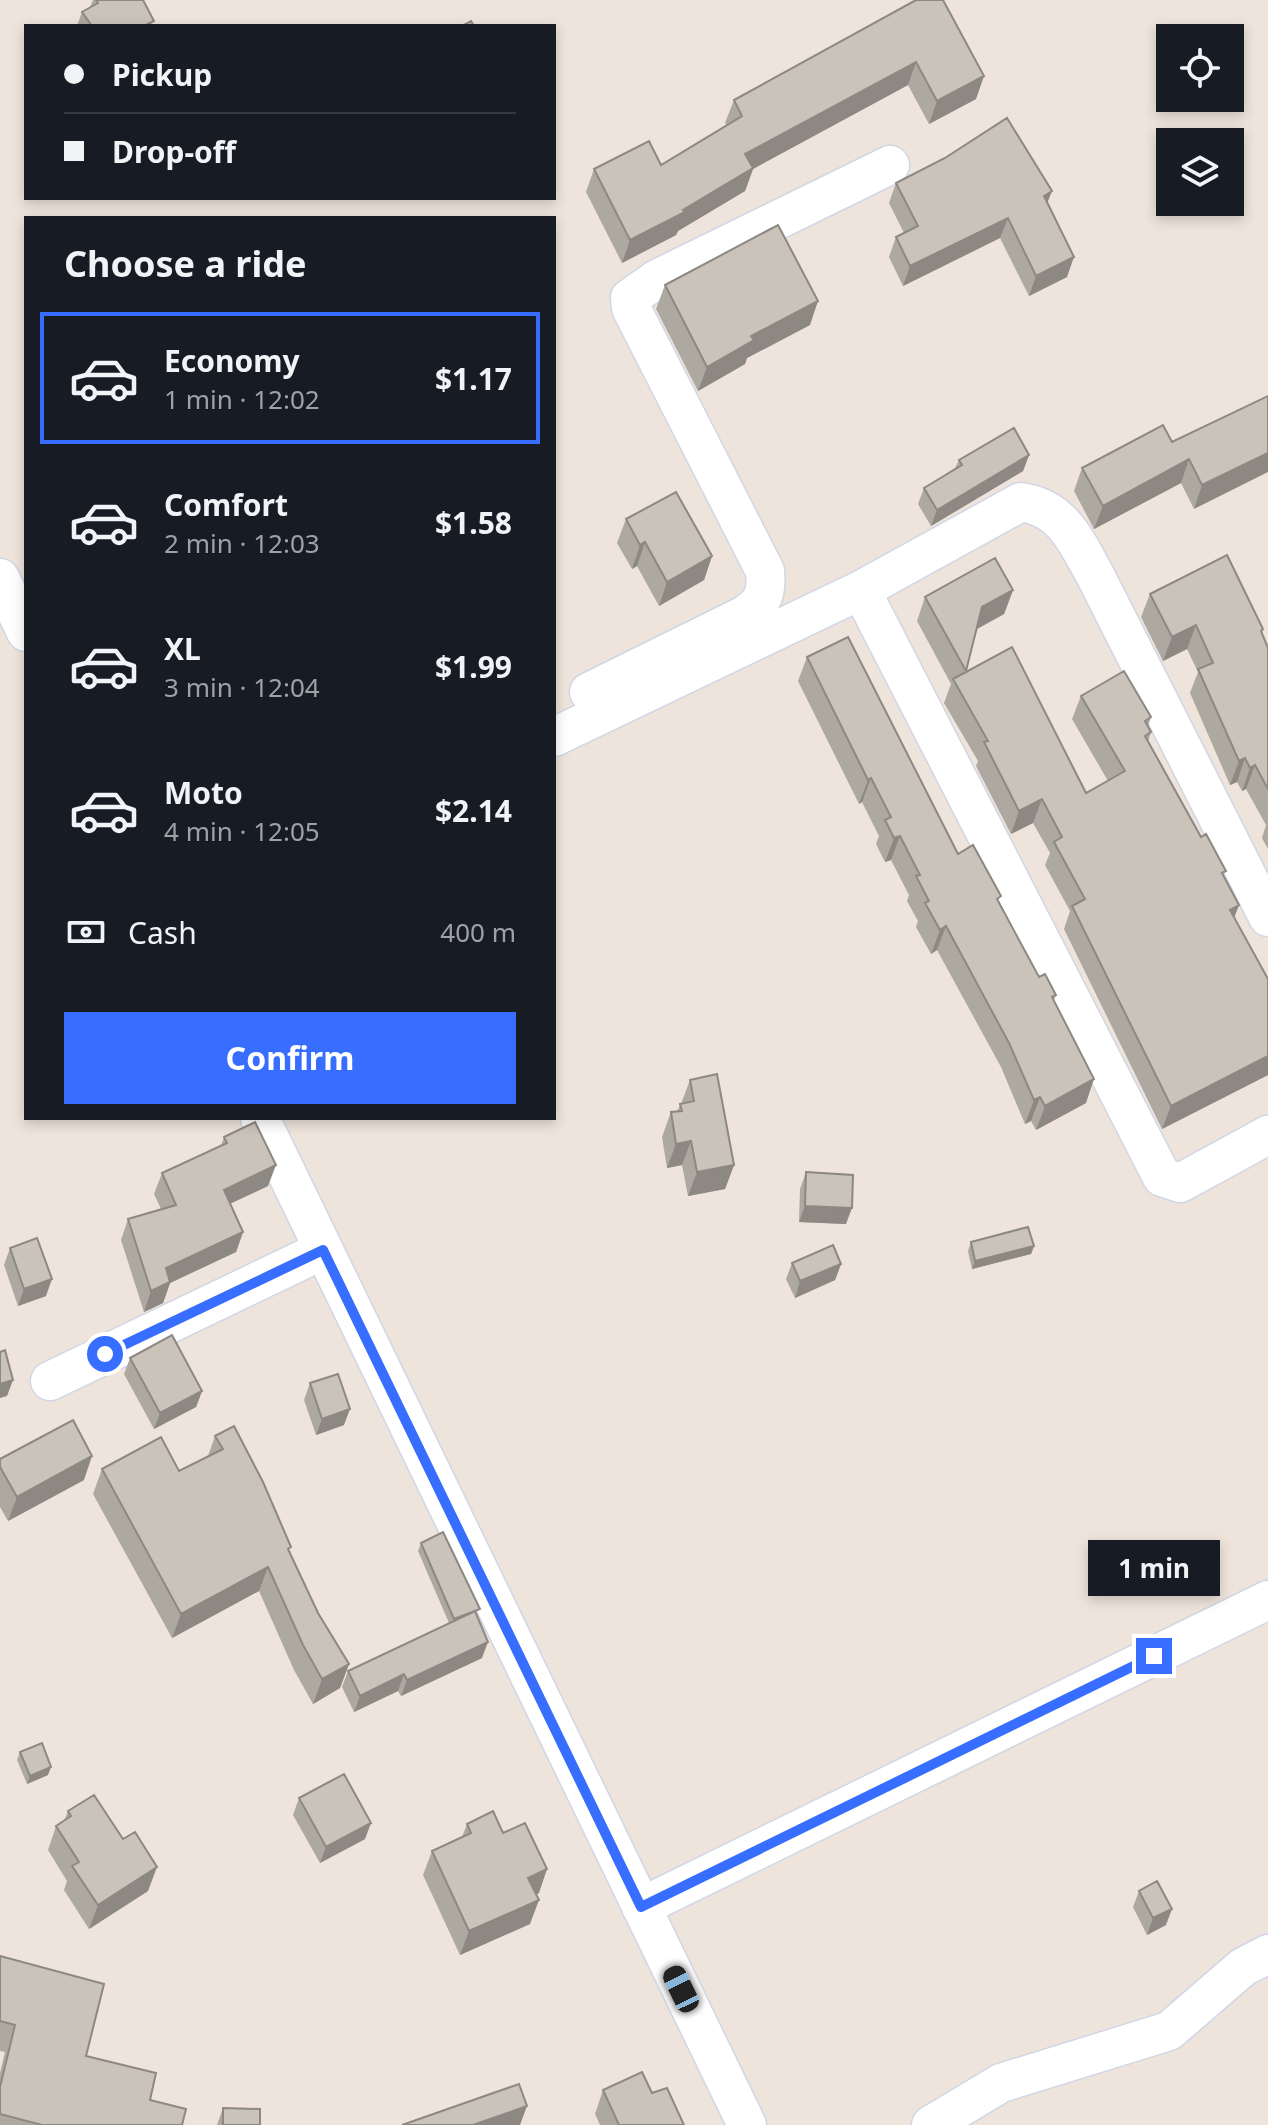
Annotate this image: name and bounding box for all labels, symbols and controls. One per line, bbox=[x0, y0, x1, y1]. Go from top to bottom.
map controls bbox=[1156, 24, 1244, 216]
button: locate bbox=[1156, 24, 1244, 112]
text: Pickup bbox=[112, 54, 212, 95]
button: layers bbox=[1156, 128, 1244, 216]
text: Drop-off bbox=[112, 131, 236, 172]
text: Choose a ride bbox=[64, 239, 306, 288]
text: Economy bbox=[164, 340, 300, 381]
icon: car bbox=[68, 342, 140, 414]
text: $1.17 bbox=[435, 358, 512, 399]
text: 1 min · 12:02 bbox=[164, 381, 320, 417]
text: Comfort bbox=[164, 484, 288, 525]
icon: car bbox=[68, 486, 140, 558]
text: $1.58 bbox=[435, 502, 512, 543]
text: 2 min · 12:03 bbox=[164, 525, 320, 561]
text: XL bbox=[164, 628, 201, 669]
icon: car bbox=[68, 630, 140, 702]
text: $1.99 bbox=[435, 646, 512, 687]
text: 3 min · 12:04 bbox=[164, 669, 320, 705]
text: Moto bbox=[164, 772, 243, 813]
icon: car bbox=[68, 774, 140, 846]
text: $2.14 bbox=[435, 790, 512, 831]
text: 4 min · 12:05 bbox=[164, 813, 320, 849]
icon: cash bbox=[64, 910, 108, 954]
text: Cash bbox=[128, 912, 197, 953]
text: 400 m bbox=[440, 914, 516, 950]
button: Confirm bbox=[64, 1012, 516, 1104]
route start bbox=[87, 1336, 123, 1372]
callout: 1 min bbox=[1088, 1540, 1220, 1596]
text: 1 min bbox=[1118, 1550, 1190, 1586]
route end bbox=[1136, 1638, 1172, 1674]
car bbox=[660, 1962, 702, 2016]

